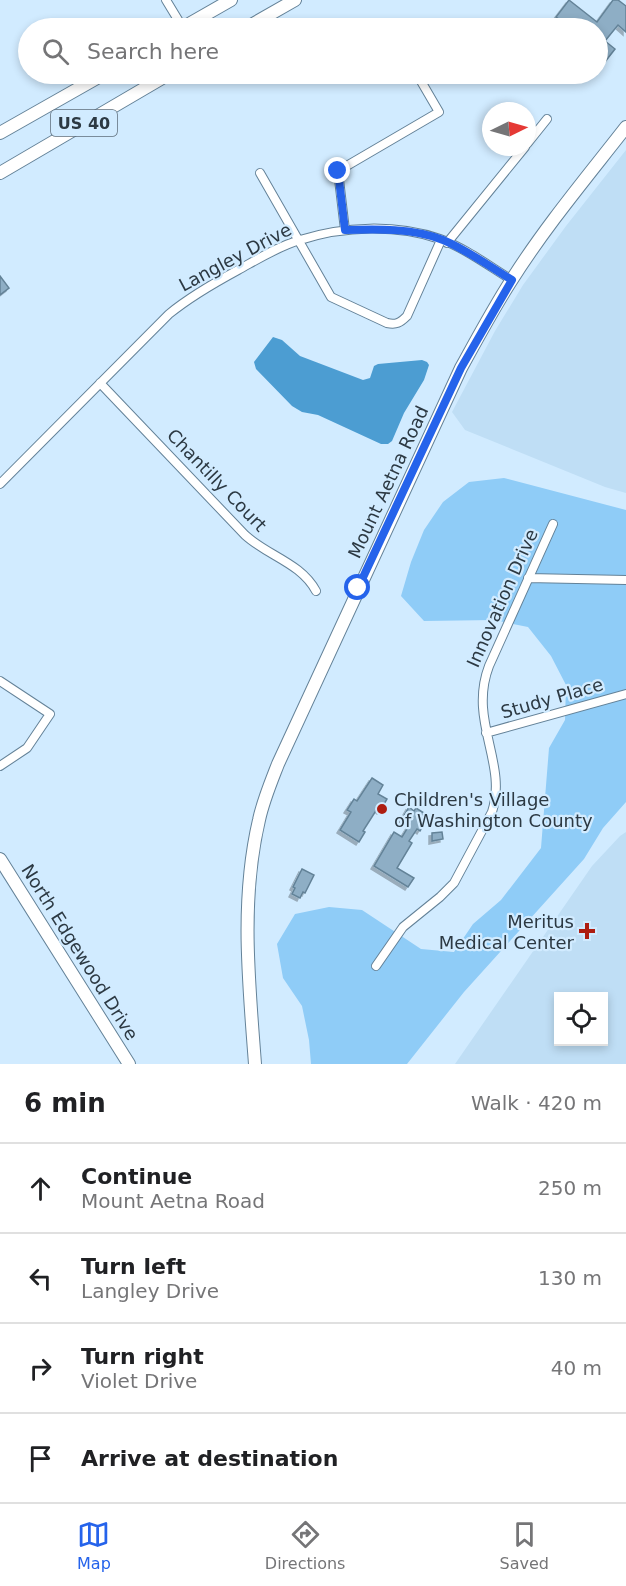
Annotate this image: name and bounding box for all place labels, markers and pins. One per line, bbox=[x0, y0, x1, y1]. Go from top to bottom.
place label: Children's Village of Washington County bbox=[394, 789, 593, 831]
marker: Children's Village of Washington County bbox=[375, 802, 389, 816]
place label: Meritus Medical Center bbox=[439, 911, 575, 953]
marker: Meritus Medical Center bbox=[578, 922, 596, 940]

